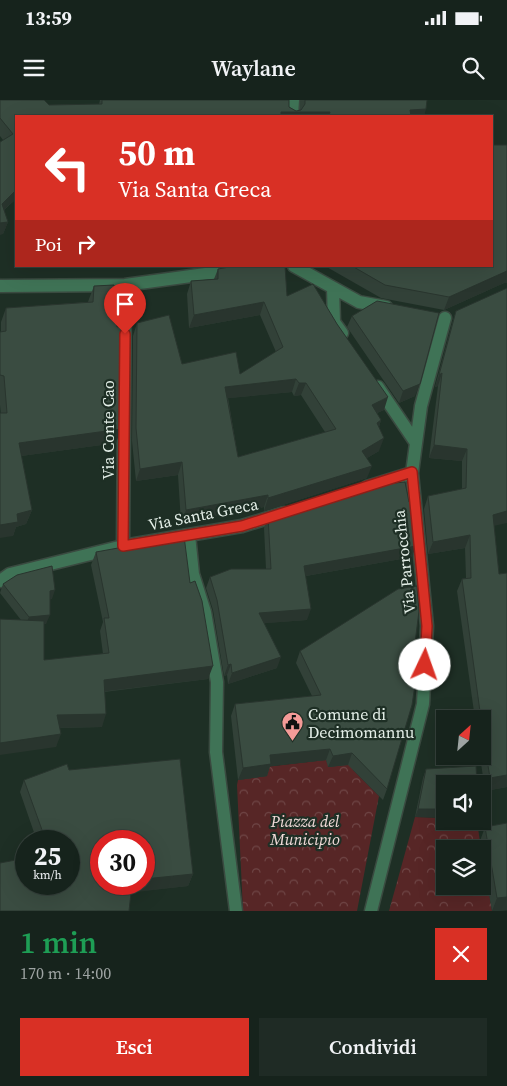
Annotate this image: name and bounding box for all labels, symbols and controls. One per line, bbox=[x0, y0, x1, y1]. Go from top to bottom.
text: 13:59 bbox=[25, 5, 72, 31]
text: Waylane bbox=[211, 53, 296, 83]
icon: menu bbox=[20, 54, 48, 82]
icon: search bbox=[459, 54, 487, 82]
text: 50 m bbox=[118, 129, 195, 177]
icon: left bbox=[35, 135, 100, 200]
text: Via Santa Greca bbox=[118, 174, 271, 204]
icon: right bbox=[72, 230, 100, 258]
text: Poi bbox=[35, 231, 62, 257]
pin bbox=[104, 283, 146, 334]
icon: arrive bbox=[111, 290, 139, 318]
street label: Via Conte Cao bbox=[97, 380, 119, 480]
street label: Via Santa Greca bbox=[146, 492, 261, 535]
street label: Via Parrocchia bbox=[388, 508, 420, 615]
position arrow bbox=[398, 638, 450, 690]
place label: Comune di Decimomannu bbox=[308, 703, 414, 743]
north arrow bbox=[436, 710, 491, 765]
map controls bbox=[436, 710, 491, 895]
public building icon: Comune di Decimomannu bbox=[280, 711, 304, 742]
button: sound bbox=[436, 775, 491, 830]
park label: Piazza del Municipio bbox=[269, 810, 340, 850]
speed limit sign: 30 bbox=[90, 830, 155, 895]
text: 25 bbox=[34, 839, 61, 873]
button: layers bbox=[436, 840, 491, 895]
text: km/h bbox=[33, 867, 62, 883]
text: 1 min bbox=[20, 922, 97, 963]
button: close bbox=[435, 928, 487, 980]
text: 170 m · 14:00 bbox=[20, 962, 111, 984]
button: Esci bbox=[20, 1018, 249, 1076]
button: Condividi bbox=[259, 1018, 487, 1076]

